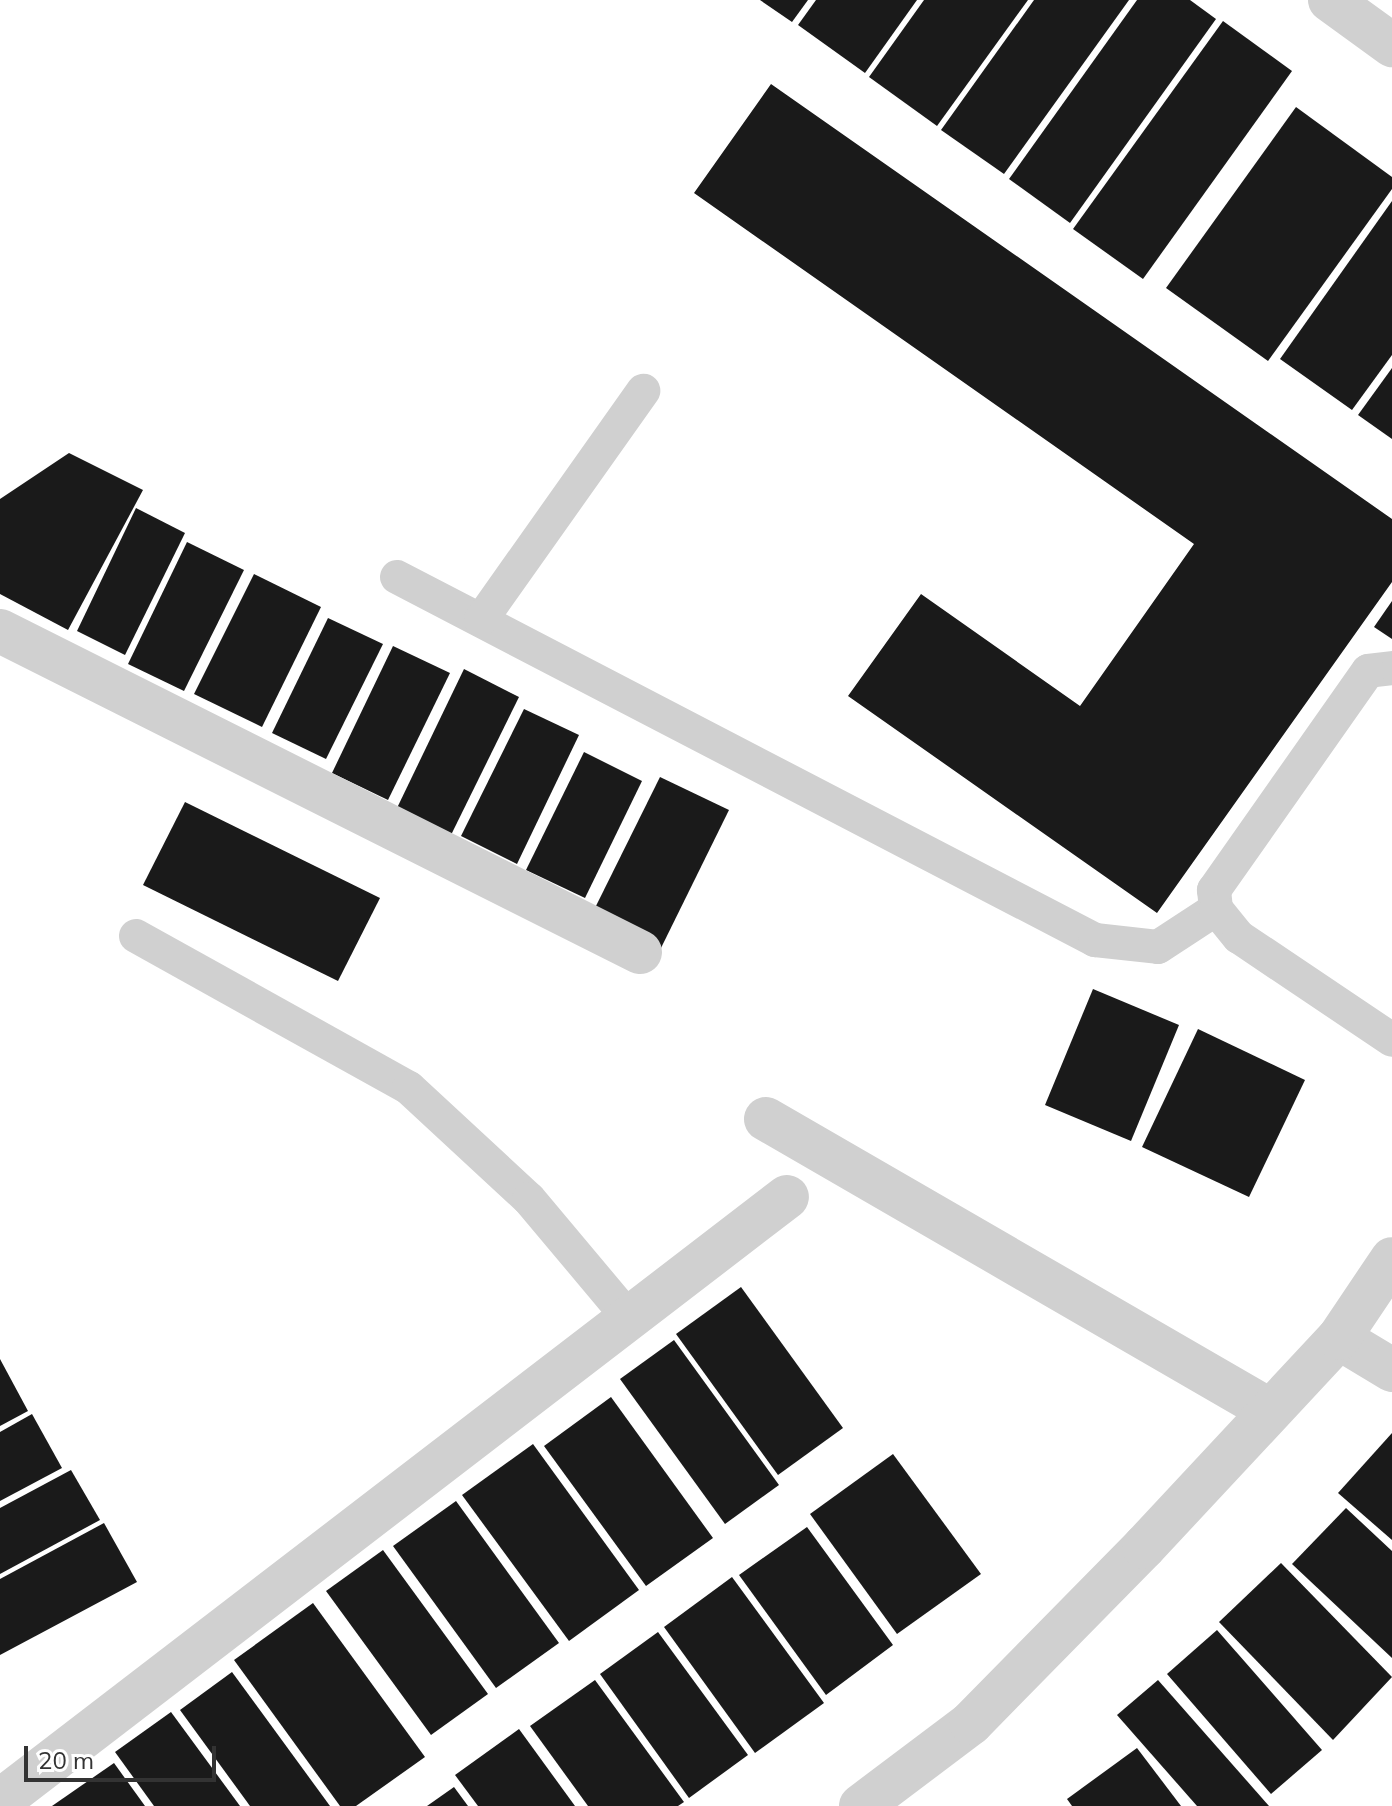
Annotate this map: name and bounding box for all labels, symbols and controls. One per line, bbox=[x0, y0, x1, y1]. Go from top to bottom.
scale bar bbox=[28, 1730, 220, 1780]
text: 20 m bbox=[38, 1745, 94, 1775]

